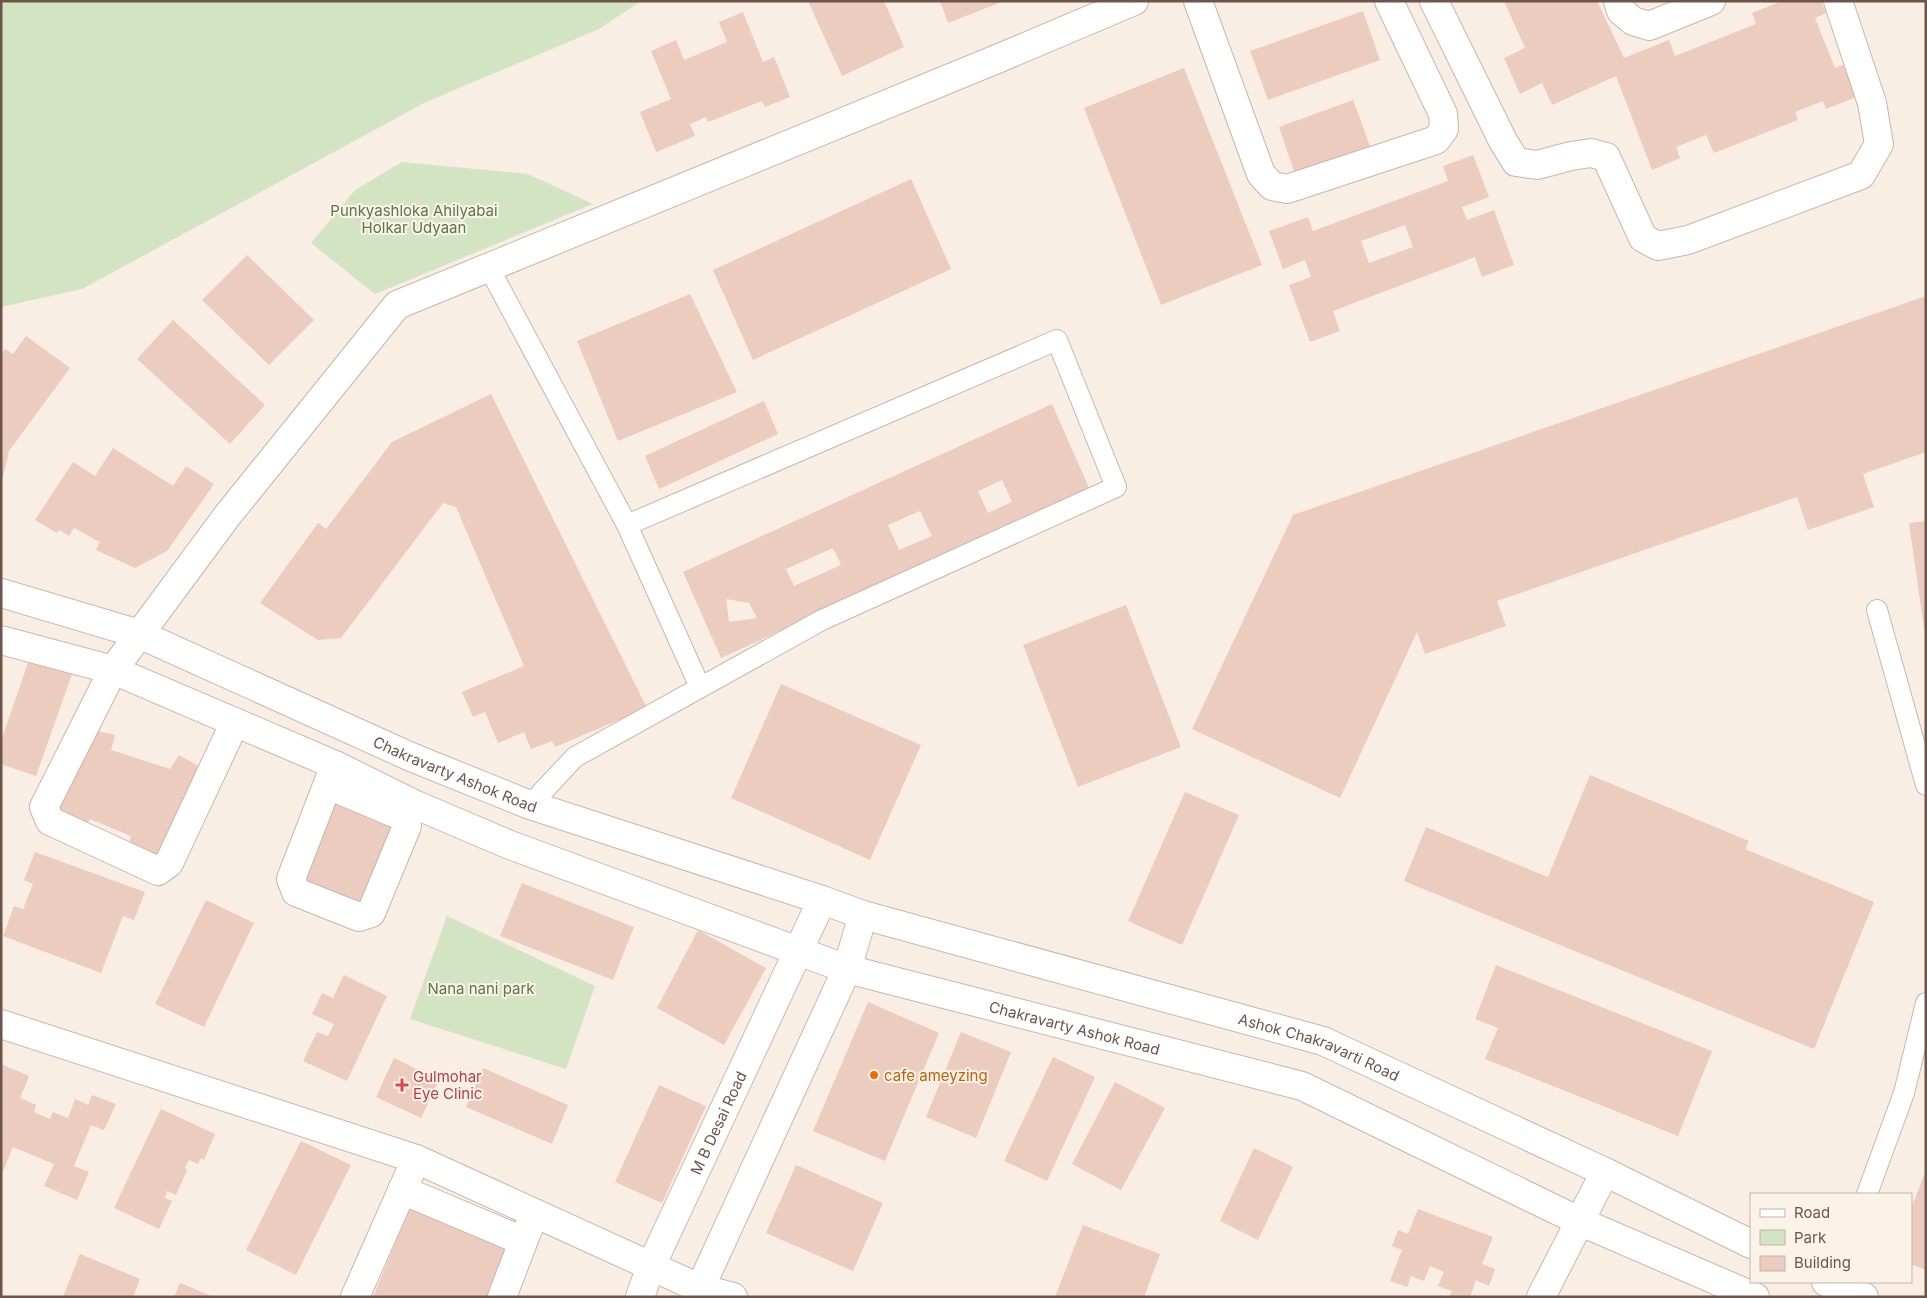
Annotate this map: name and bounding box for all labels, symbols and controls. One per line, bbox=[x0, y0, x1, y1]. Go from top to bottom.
park label: Punkyashloka Ahilyabai Holkar Udyaan bbox=[330, 201, 498, 237]
street label: Chakravarty Ashok Road bbox=[370, 732, 540, 816]
park label: Nana nani park bbox=[427, 979, 535, 998]
street label: Chakravarty Ashok Road bbox=[987, 996, 1162, 1059]
street label: Ashok Chakravarti Road bbox=[1236, 1009, 1403, 1085]
place label: cafe ameyzing bbox=[884, 1066, 988, 1085]
place label: Gulmohar Eye Clinic bbox=[413, 1067, 482, 1103]
street label: M B Desai Road bbox=[686, 1068, 750, 1177]
marker: cafe ameyzing bbox=[868, 1069, 880, 1081]
marker: Gulmohar Eye Clinic bbox=[395, 1078, 409, 1092]
legend bbox=[1750, 1193, 1912, 1283]
text: Road bbox=[1794, 1203, 1830, 1222]
text: Park bbox=[1794, 1228, 1827, 1247]
text: Building bbox=[1794, 1253, 1851, 1272]

